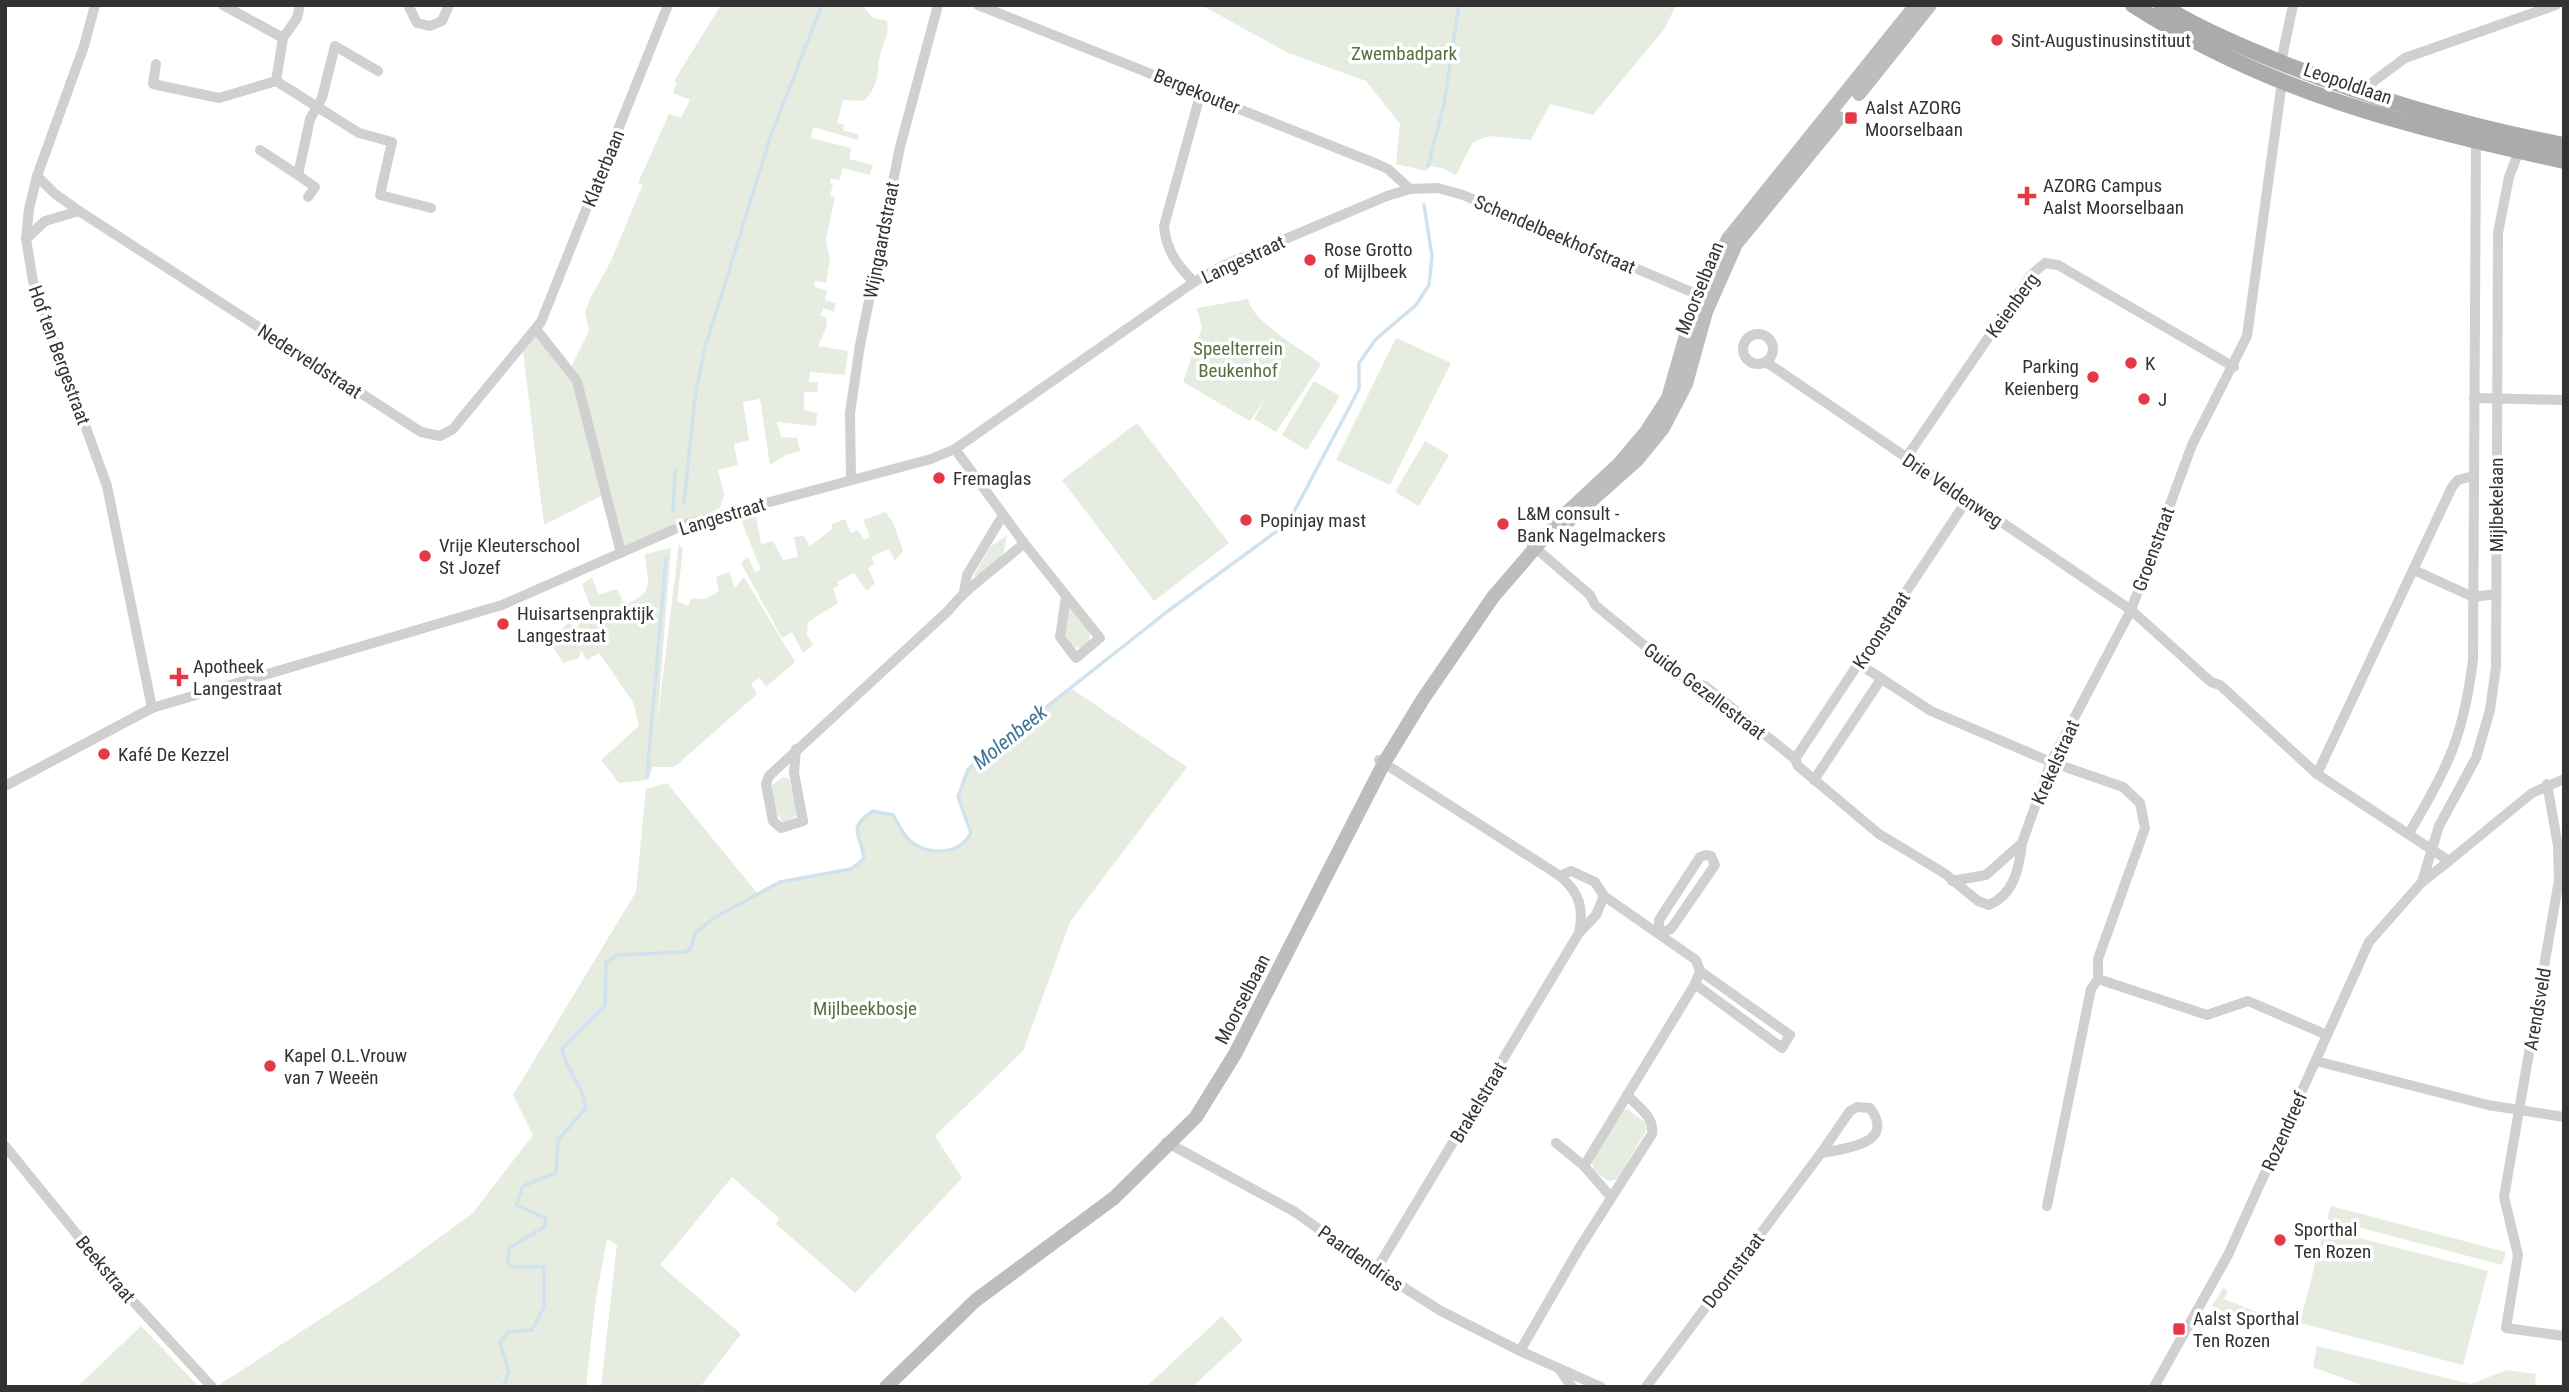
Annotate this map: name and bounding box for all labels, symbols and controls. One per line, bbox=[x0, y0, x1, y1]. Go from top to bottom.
place label: Sint-Augustinusinstituut bbox=[2011, 29, 2191, 52]
marker: Sint-Augustinusinstituut bbox=[1989, 32, 2005, 48]
park label: Zwembadpark bbox=[1351, 42, 1457, 65]
street label: Leopoldlaan bbox=[2301, 58, 2395, 109]
street label: Bergekouter bbox=[1150, 64, 1243, 119]
place label: Aalst AZORG Moorselbaan bbox=[1865, 96, 1963, 141]
marker: Aalst AZORG Moorselbaan bbox=[1843, 110, 1859, 126]
street label: Klaterbaan bbox=[578, 126, 629, 210]
place label: AZORG Campus Aalst Moorselbaan bbox=[2043, 174, 2184, 219]
street label: Wijngaardstraat bbox=[859, 180, 904, 300]
marker: AZORG Campus Aalst Moorselbaan bbox=[2017, 186, 2037, 206]
street label: Schendelbeekhofstraat bbox=[1471, 190, 1639, 279]
street label: Langestraat bbox=[1198, 230, 1288, 289]
place label: Rose Grotto of Mijlbeek bbox=[1324, 238, 1413, 283]
street label: Moorselbaan bbox=[1670, 238, 1728, 338]
marker: Rose Grotto of Mijlbeek bbox=[1302, 252, 1318, 268]
street label: Keienberg bbox=[1981, 268, 2044, 342]
street label: Hof ten Bergestraat bbox=[24, 282, 95, 428]
street label: Nederveldstraat bbox=[253, 319, 366, 404]
park label: Speelterrein Beukenhof bbox=[1193, 337, 1283, 382]
place label: K bbox=[2145, 352, 2156, 375]
place label: Parking Keienberg bbox=[2004, 355, 2079, 400]
marker: K bbox=[2123, 355, 2139, 371]
marker: Parking Keienberg bbox=[2085, 369, 2101, 385]
place label: J bbox=[2158, 388, 2167, 411]
marker: J bbox=[2136, 391, 2152, 407]
street label: Drie Veldenweg bbox=[1898, 448, 2007, 532]
street label: Mijlbekelaan bbox=[2485, 458, 2508, 552]
place label: Fremaglas bbox=[953, 467, 1031, 490]
marker: Fremaglas bbox=[931, 470, 947, 486]
street label: Langestraat bbox=[676, 492, 768, 541]
place label: L&M consult - Bank Nagelmackers bbox=[1517, 502, 1666, 547]
street label: Groenstraat bbox=[2128, 504, 2179, 594]
place label: Popinjay mast bbox=[1260, 509, 1366, 532]
marker: Popinjay mast bbox=[1238, 512, 1254, 528]
marker: L&M consult - Bank Nagelmackers bbox=[1495, 516, 1511, 532]
place label: Vrije Kleuterschool St Jozef bbox=[439, 534, 580, 579]
marker: Vrije Kleuterschool St Jozef bbox=[417, 548, 433, 564]
street label: Kroonstraat bbox=[1848, 587, 1915, 673]
place label: Huisartsenpraktijk Langestraat bbox=[517, 602, 654, 647]
marker: Huisartsenpraktijk Langestraat bbox=[495, 616, 511, 632]
street label: Guido Gezellestraat bbox=[1639, 638, 1770, 745]
place label: Apotheek Langestraat bbox=[193, 655, 282, 700]
marker: Apotheek Langestraat bbox=[171, 669, 187, 685]
water label: Molenbeek bbox=[968, 699, 1052, 774]
street label: Krekelstraat bbox=[2027, 716, 2084, 808]
place label: Kafé De Kezzel bbox=[118, 743, 229, 766]
marker: Kafé De Kezzel bbox=[96, 746, 112, 762]
street label: Moorselbaan bbox=[1210, 950, 1275, 1048]
street label: Arendsveld bbox=[2519, 966, 2556, 1052]
park label: Mijlbeekbosje bbox=[813, 997, 917, 1020]
place label: Kapel O.L.Vrouw van 7 Weeën bbox=[284, 1044, 407, 1089]
marker: Kapel O.L.Vrouw van 7 Weeën bbox=[262, 1058, 278, 1074]
street label: Brakelstraat bbox=[1445, 1058, 1511, 1147]
street label: Rozendreef bbox=[2257, 1088, 2312, 1175]
place label: Sporthal Ten Rozen bbox=[2294, 1218, 2371, 1263]
street label: Paardendries bbox=[1314, 1221, 1408, 1296]
street label: Doornstraat bbox=[1698, 1228, 1769, 1313]
street label: Beekstraat bbox=[71, 1231, 140, 1307]
marker: Sporthal Ten Rozen bbox=[2272, 1232, 2288, 1248]
place label: Aalst Sporthal Ten Rozen bbox=[2193, 1307, 2299, 1352]
marker: Aalst Sporthal Ten Rozen bbox=[2171, 1321, 2187, 1337]

